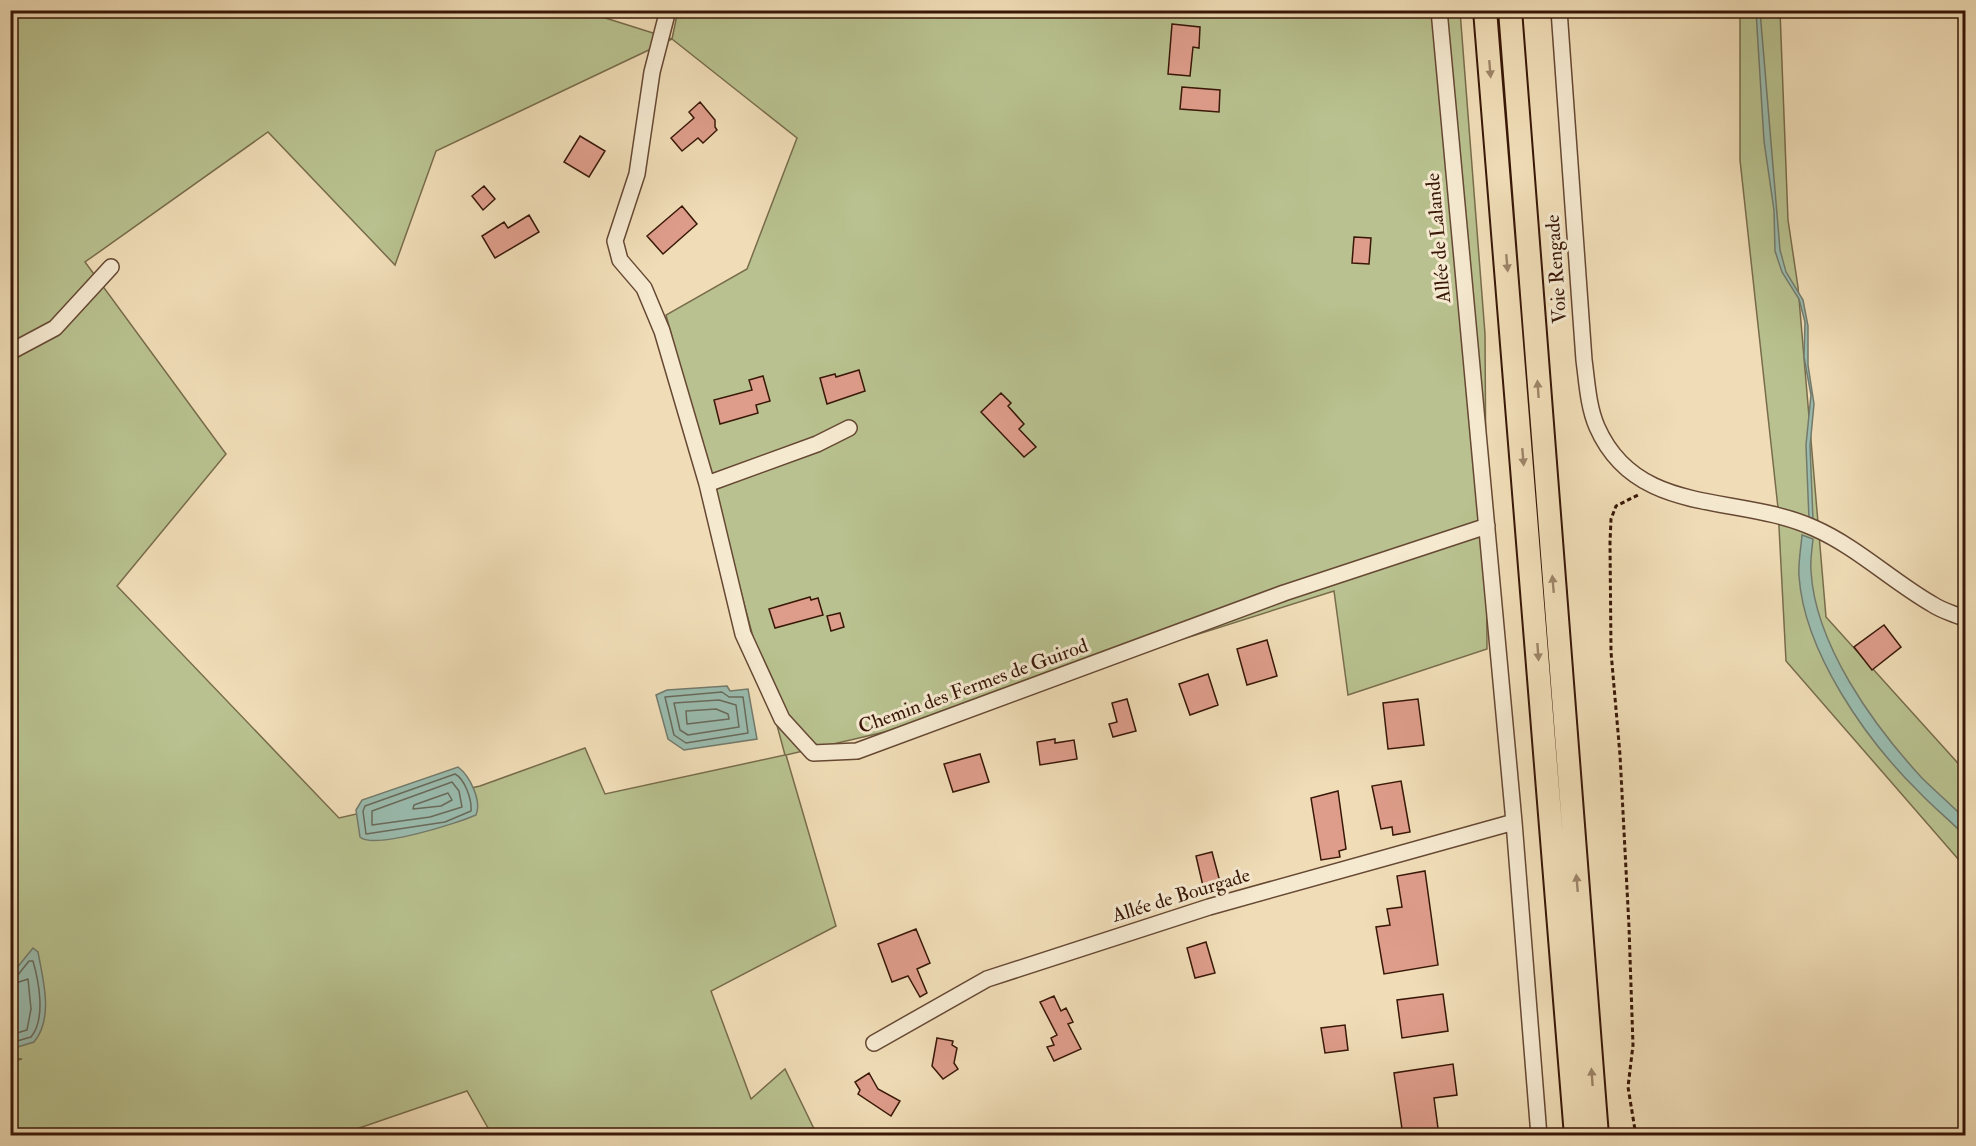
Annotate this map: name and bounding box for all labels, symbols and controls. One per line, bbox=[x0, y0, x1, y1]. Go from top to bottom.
one-way arrow bbox=[1485, 59, 1495, 78]
street label: Allée de Lalande bbox=[1420, 172, 1456, 305]
street label: Voie Rengade bbox=[1540, 214, 1572, 324]
one-way arrow bbox=[1502, 254, 1511, 273]
one-way arrow bbox=[1533, 380, 1543, 399]
one-way arrow bbox=[1518, 448, 1528, 467]
one-way arrow bbox=[1548, 574, 1558, 593]
street label: Chemin des Fermes de Guirod bbox=[855, 633, 1091, 739]
one-way arrow bbox=[1533, 642, 1542, 661]
street label: Allée de Bourgade bbox=[1108, 862, 1253, 928]
one-way arrow bbox=[1572, 873, 1582, 892]
one-way arrow bbox=[1587, 1068, 1597, 1087]

